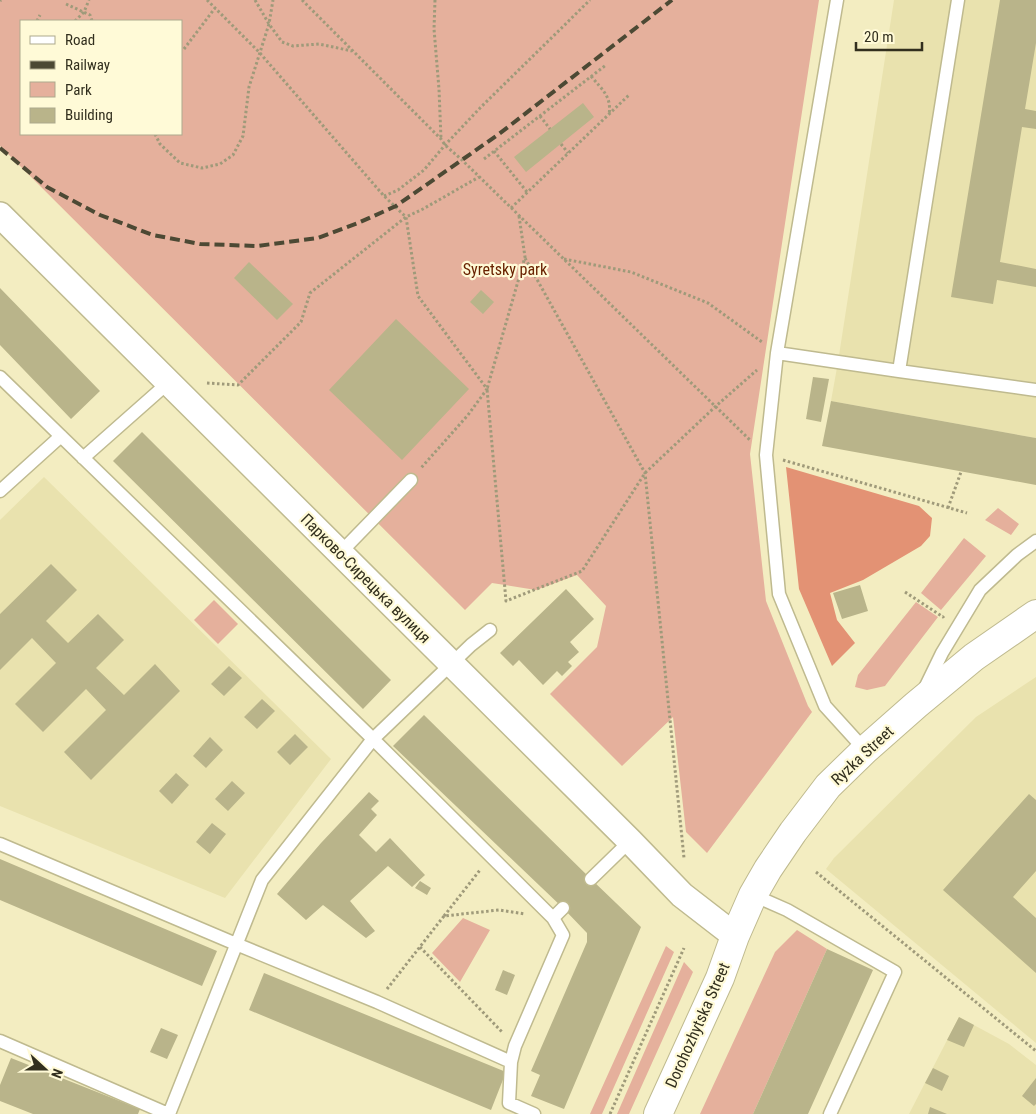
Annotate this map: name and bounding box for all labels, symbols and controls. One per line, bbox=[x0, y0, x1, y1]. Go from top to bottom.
legend bbox=[20, 20, 182, 135]
scale bar bbox=[856, 20, 922, 52]
text: 20 m bbox=[864, 28, 894, 46]
text: Road bbox=[65, 31, 95, 49]
text: Railway bbox=[65, 56, 110, 74]
text: Park bbox=[65, 81, 92, 99]
text: Building bbox=[65, 106, 113, 124]
park label: Syretsky park bbox=[463, 260, 548, 279]
street label: Парково-Сирецька вулиця bbox=[297, 510, 434, 647]
street label: Ryzka Street bbox=[827, 722, 898, 789]
street label: Dorohozhytska Street bbox=[661, 959, 734, 1091]
north arrow bbox=[20, 1044, 70, 1094]
text: N bbox=[48, 1067, 66, 1081]

